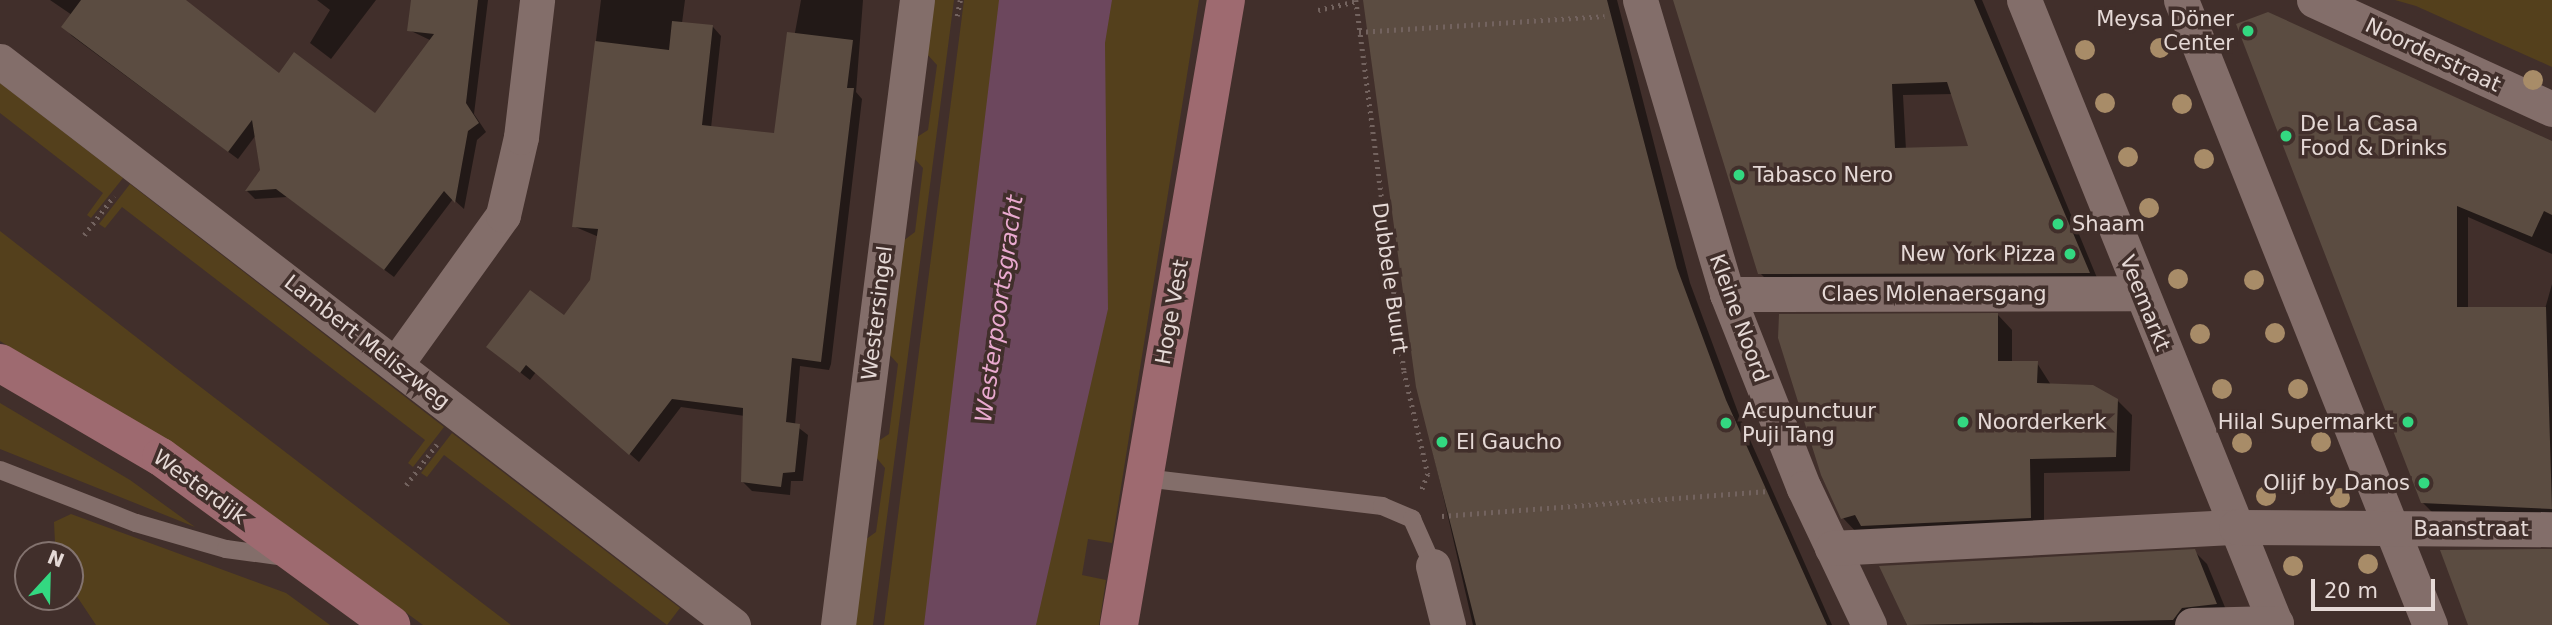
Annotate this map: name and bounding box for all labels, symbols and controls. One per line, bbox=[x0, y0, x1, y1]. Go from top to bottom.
place label: Meysa Döner Center bbox=[2096, 6, 2234, 56]
street label: Noorderstraat bbox=[2361, 13, 2505, 97]
marker: Meysa Döner Center bbox=[2240, 23, 2256, 39]
place label: De La Casa Food & Drinks bbox=[2300, 111, 2447, 161]
marker: De La Casa Food & Drinks bbox=[2278, 128, 2294, 144]
place label: Tabasco Nero bbox=[1753, 162, 1893, 188]
marker: Tabasco Nero bbox=[1731, 167, 1747, 183]
water label: Westerpoortsgracht bbox=[969, 194, 1029, 424]
street label: Dubbele Buurt bbox=[1367, 201, 1413, 355]
place label: Shaam bbox=[2072, 211, 2145, 237]
marker: Shaam bbox=[2050, 216, 2066, 232]
place label: New York Pizza bbox=[1900, 241, 2056, 267]
street label: Westersingel bbox=[856, 244, 898, 382]
marker: New York Pizza bbox=[2062, 246, 2078, 262]
street label: Kleine Noord bbox=[1704, 251, 1774, 385]
street label: Veemarkt bbox=[2114, 251, 2176, 355]
street label: Hoge Vest bbox=[1150, 257, 1194, 367]
street label: Lambert Meliszweg bbox=[279, 270, 455, 414]
street label: Claes Molenaersgang bbox=[1821, 281, 2047, 307]
place label: Acupunctuur Puji Tang bbox=[1742, 398, 1876, 448]
place label: Noorderkerk bbox=[1977, 409, 2107, 435]
place label: Hilal Supermarkt bbox=[2218, 409, 2394, 435]
marker: Acupunctuur Puji Tang bbox=[1716, 413, 1736, 433]
marker: Noorderkerk bbox=[1955, 414, 1971, 430]
marker: Hilal Supermarkt bbox=[2400, 414, 2416, 430]
place label: El Gaucho bbox=[1456, 429, 1562, 455]
marker: El Gaucho bbox=[1434, 434, 1450, 450]
street label: Westerdijk bbox=[148, 444, 252, 530]
place label: Olijf by Danos bbox=[2263, 470, 2410, 496]
marker: Olijf by Danos bbox=[2416, 475, 2432, 491]
street label: Baanstraat bbox=[2413, 516, 2529, 542]
north arrow bbox=[14, 541, 84, 611]
text: N bbox=[45, 545, 68, 572]
scale bar bbox=[2314, 566, 2438, 610]
text: 20 m bbox=[2324, 579, 2378, 603]

